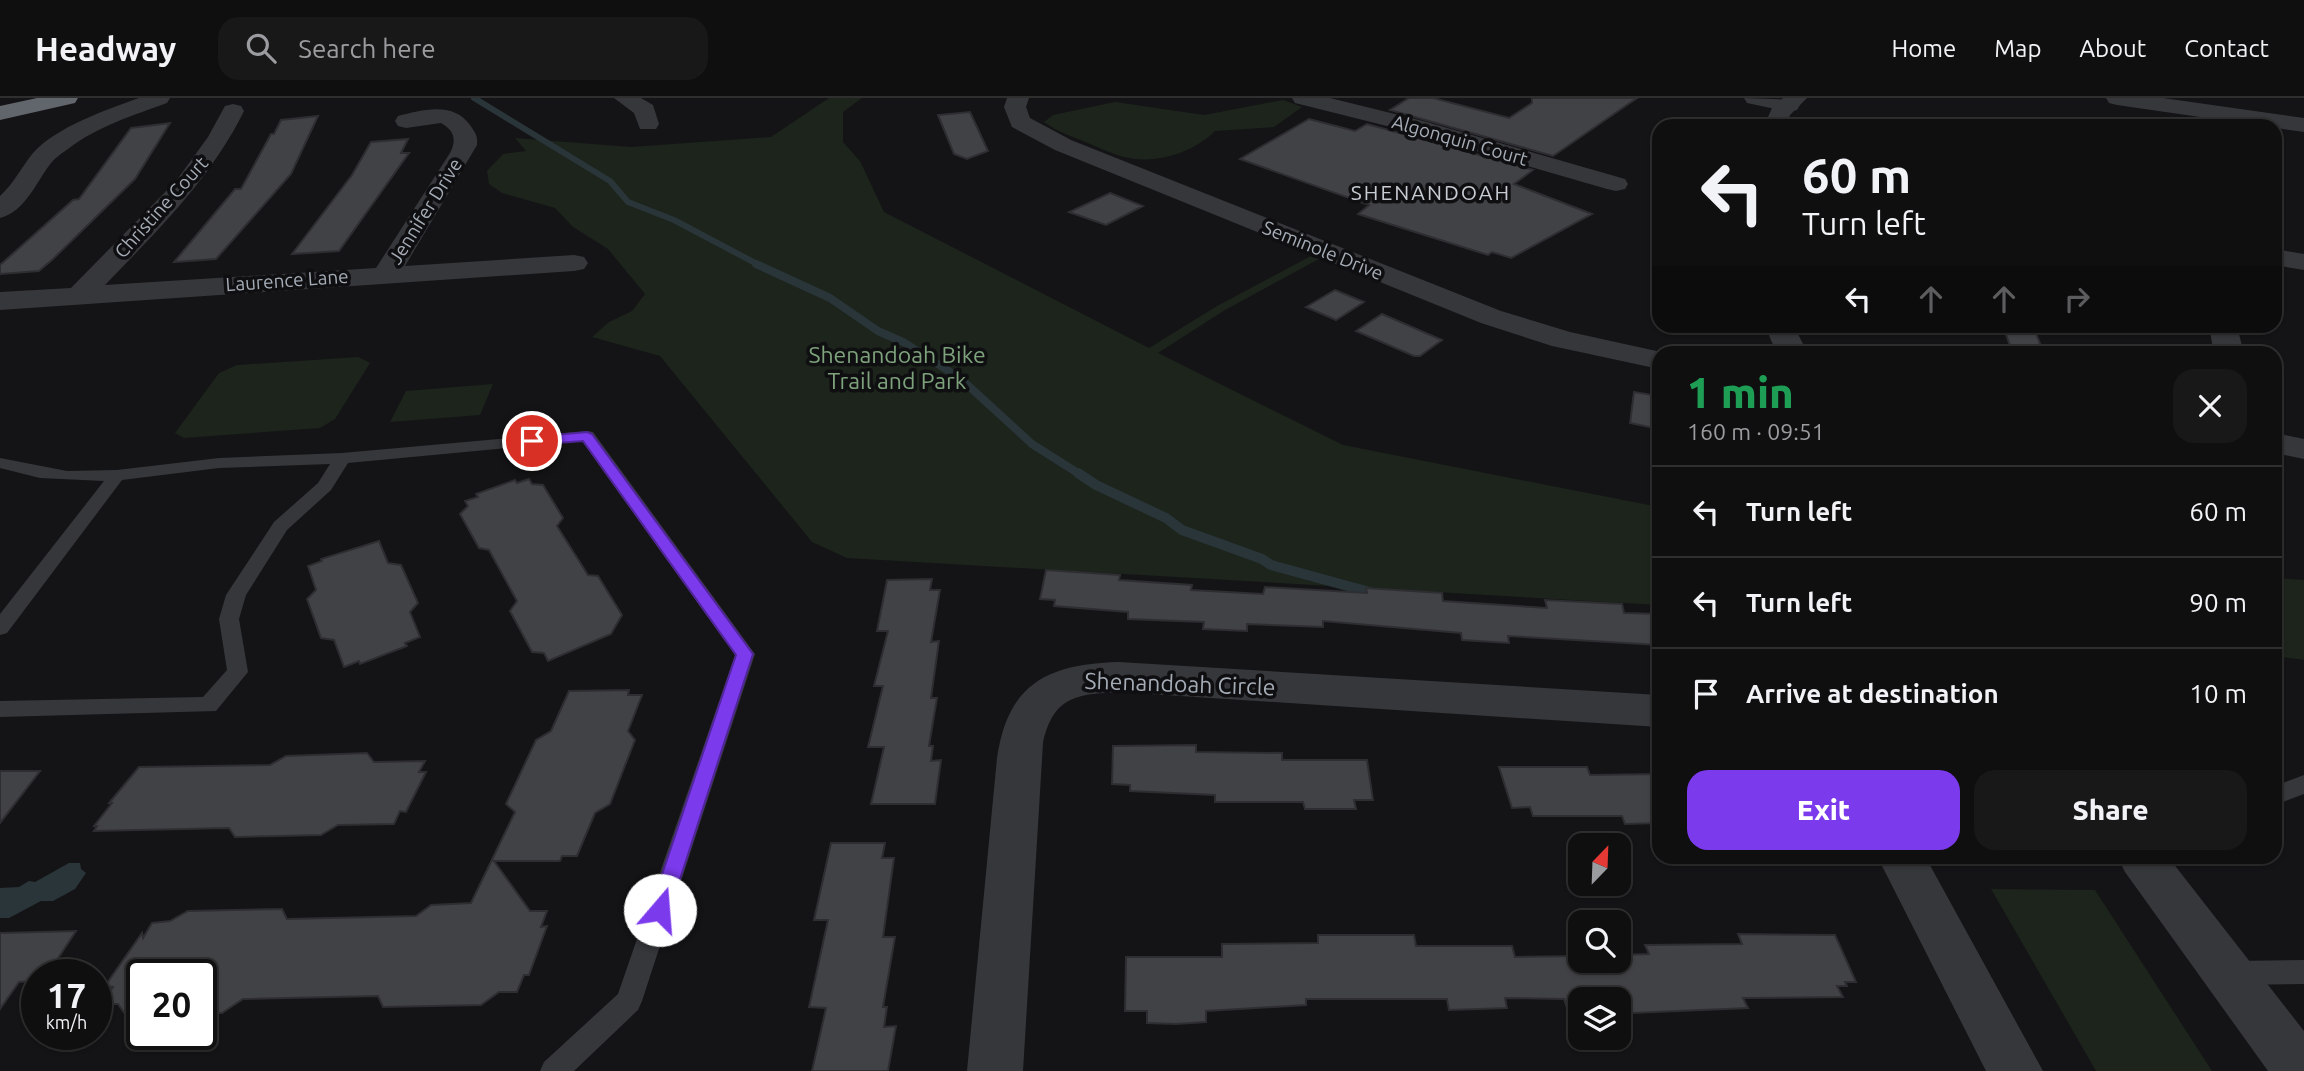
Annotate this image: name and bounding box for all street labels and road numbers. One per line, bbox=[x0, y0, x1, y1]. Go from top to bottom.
street label: Algonquin Court bbox=[1390, 110, 1531, 170]
street label: Christine Court bbox=[110, 151, 213, 262]
street label: Jennifer Drive bbox=[384, 154, 466, 268]
street label: Seminole Drive bbox=[1259, 216, 1387, 284]
street label: Laurence Lane bbox=[225, 265, 349, 295]
street label: Shenandoah Circle bbox=[1084, 668, 1276, 699]

